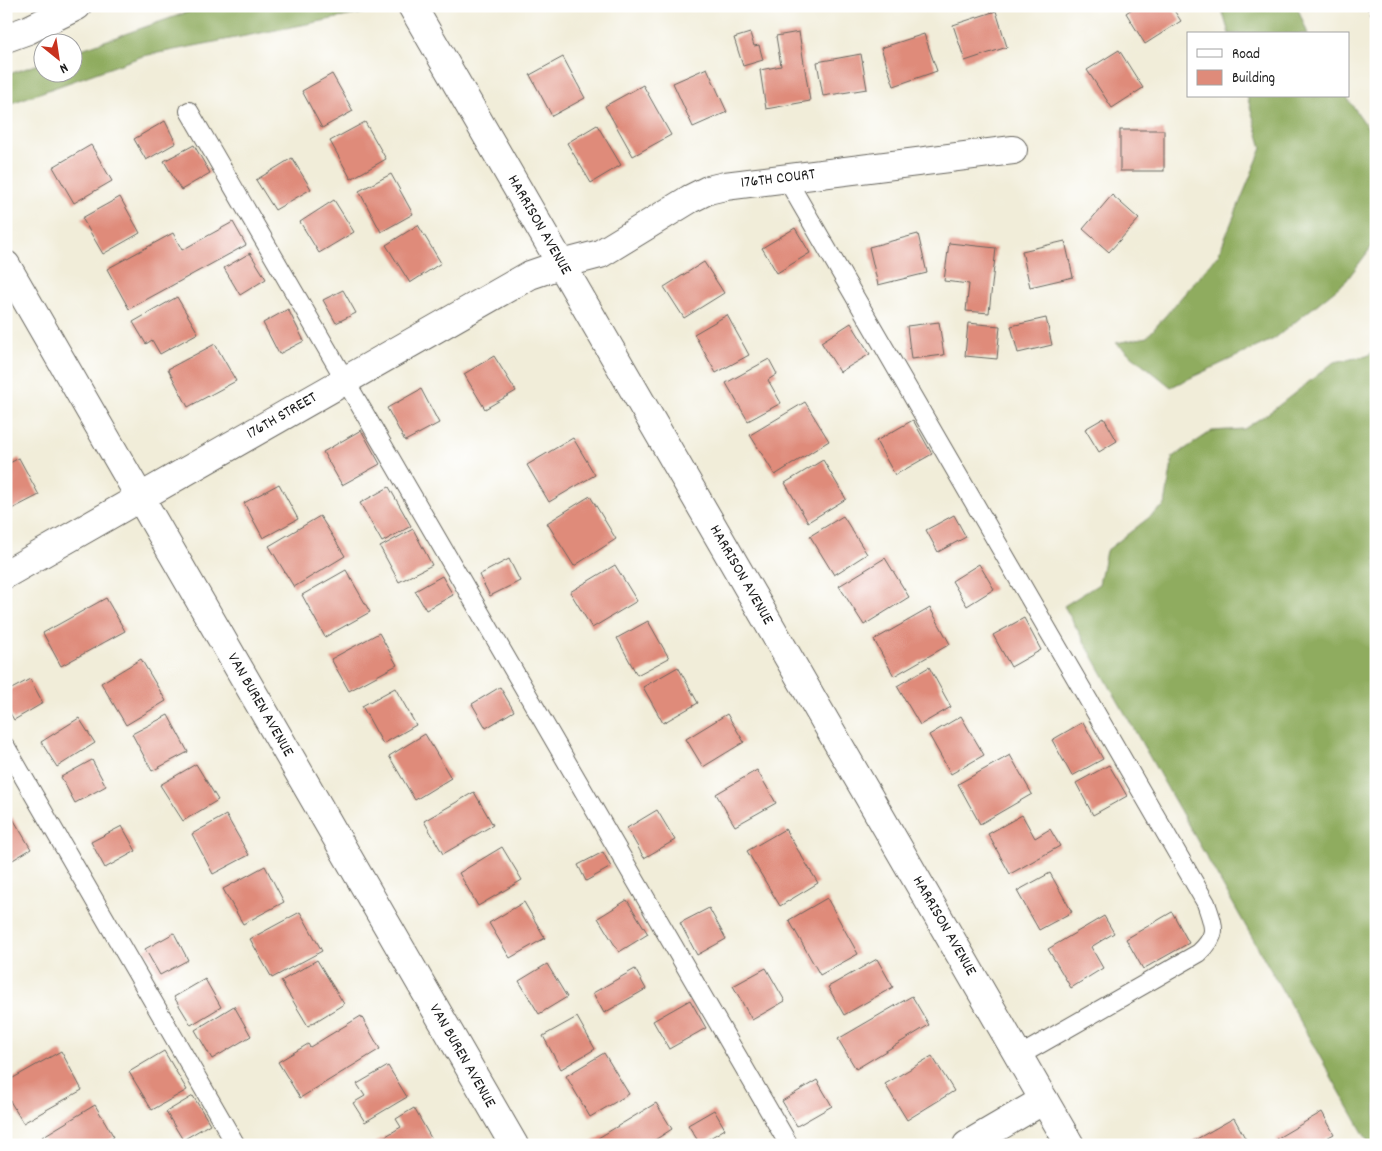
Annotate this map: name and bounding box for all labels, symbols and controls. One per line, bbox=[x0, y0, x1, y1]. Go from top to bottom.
north arrow bbox=[32, 32, 82, 82]
legend bbox=[1187, 32, 1350, 98]
text: Road bbox=[1232, 44, 1260, 66]
text: N bbox=[55, 57, 71, 78]
text: Building bbox=[1232, 68, 1275, 90]
street label: 176TH COURT bbox=[740, 163, 817, 195]
street label: HARRISON AVENUE bbox=[501, 171, 577, 280]
street label: 176TH STREET bbox=[243, 386, 322, 445]
street label: HARRISON AVENUE bbox=[703, 521, 779, 630]
street label: VAN BUREN AVENUE bbox=[221, 649, 299, 762]
street label: HARRISON AVENUE bbox=[906, 872, 982, 981]
street label: VAN BUREN AVENUE bbox=[423, 1000, 501, 1113]

